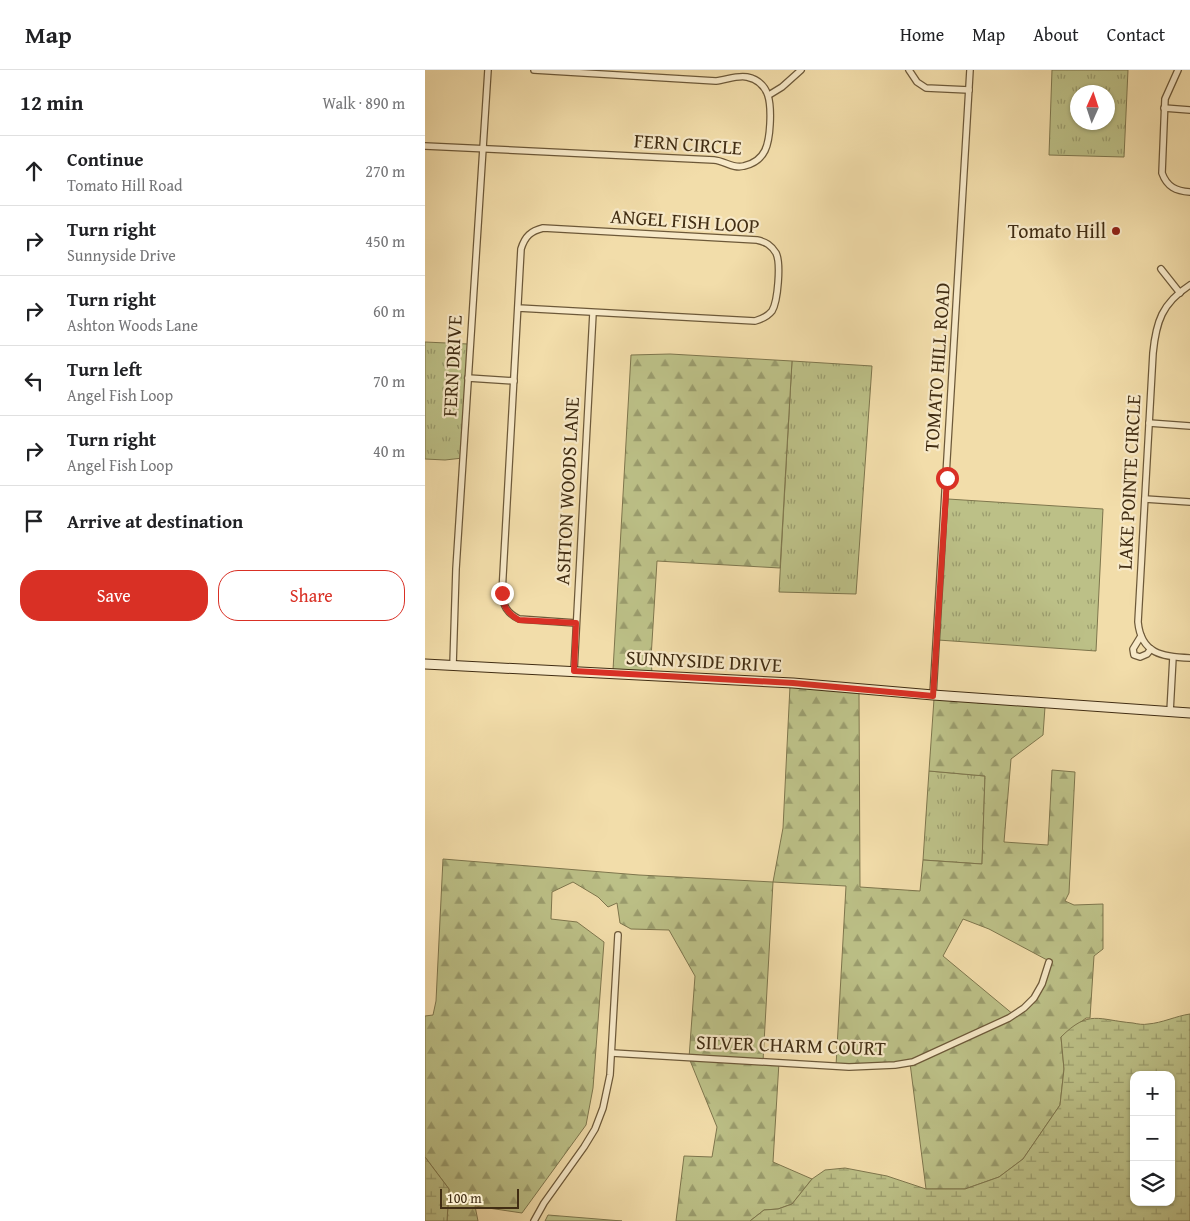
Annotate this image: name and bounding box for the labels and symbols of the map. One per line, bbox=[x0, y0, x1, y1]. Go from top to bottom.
north arrow bbox=[1070, 85, 1115, 130]
street label: FERN CIRCLE bbox=[633, 125, 743, 162]
street label: ANGEL FISH LOOP bbox=[610, 201, 761, 240]
place label: Tomato Hill bbox=[1008, 216, 1106, 245]
marker: Tomato Hill bbox=[1110, 225, 1122, 237]
street label: TOMATO HILL ROAD bbox=[916, 281, 957, 452]
street label: FERN DRIVE bbox=[434, 314, 469, 418]
street label: LAKE POINTE CIRCLE bbox=[1109, 394, 1148, 570]
street label: ASHTON WOODS LANE bbox=[547, 396, 586, 586]
route start bbox=[936, 467, 959, 490]
route end bbox=[491, 582, 514, 605]
street label: SUNNYSIDE DRIVE bbox=[625, 642, 783, 679]
street label: SILVER CHARM COURT bbox=[695, 1027, 887, 1062]
scale bar bbox=[440, 1186, 519, 1209]

